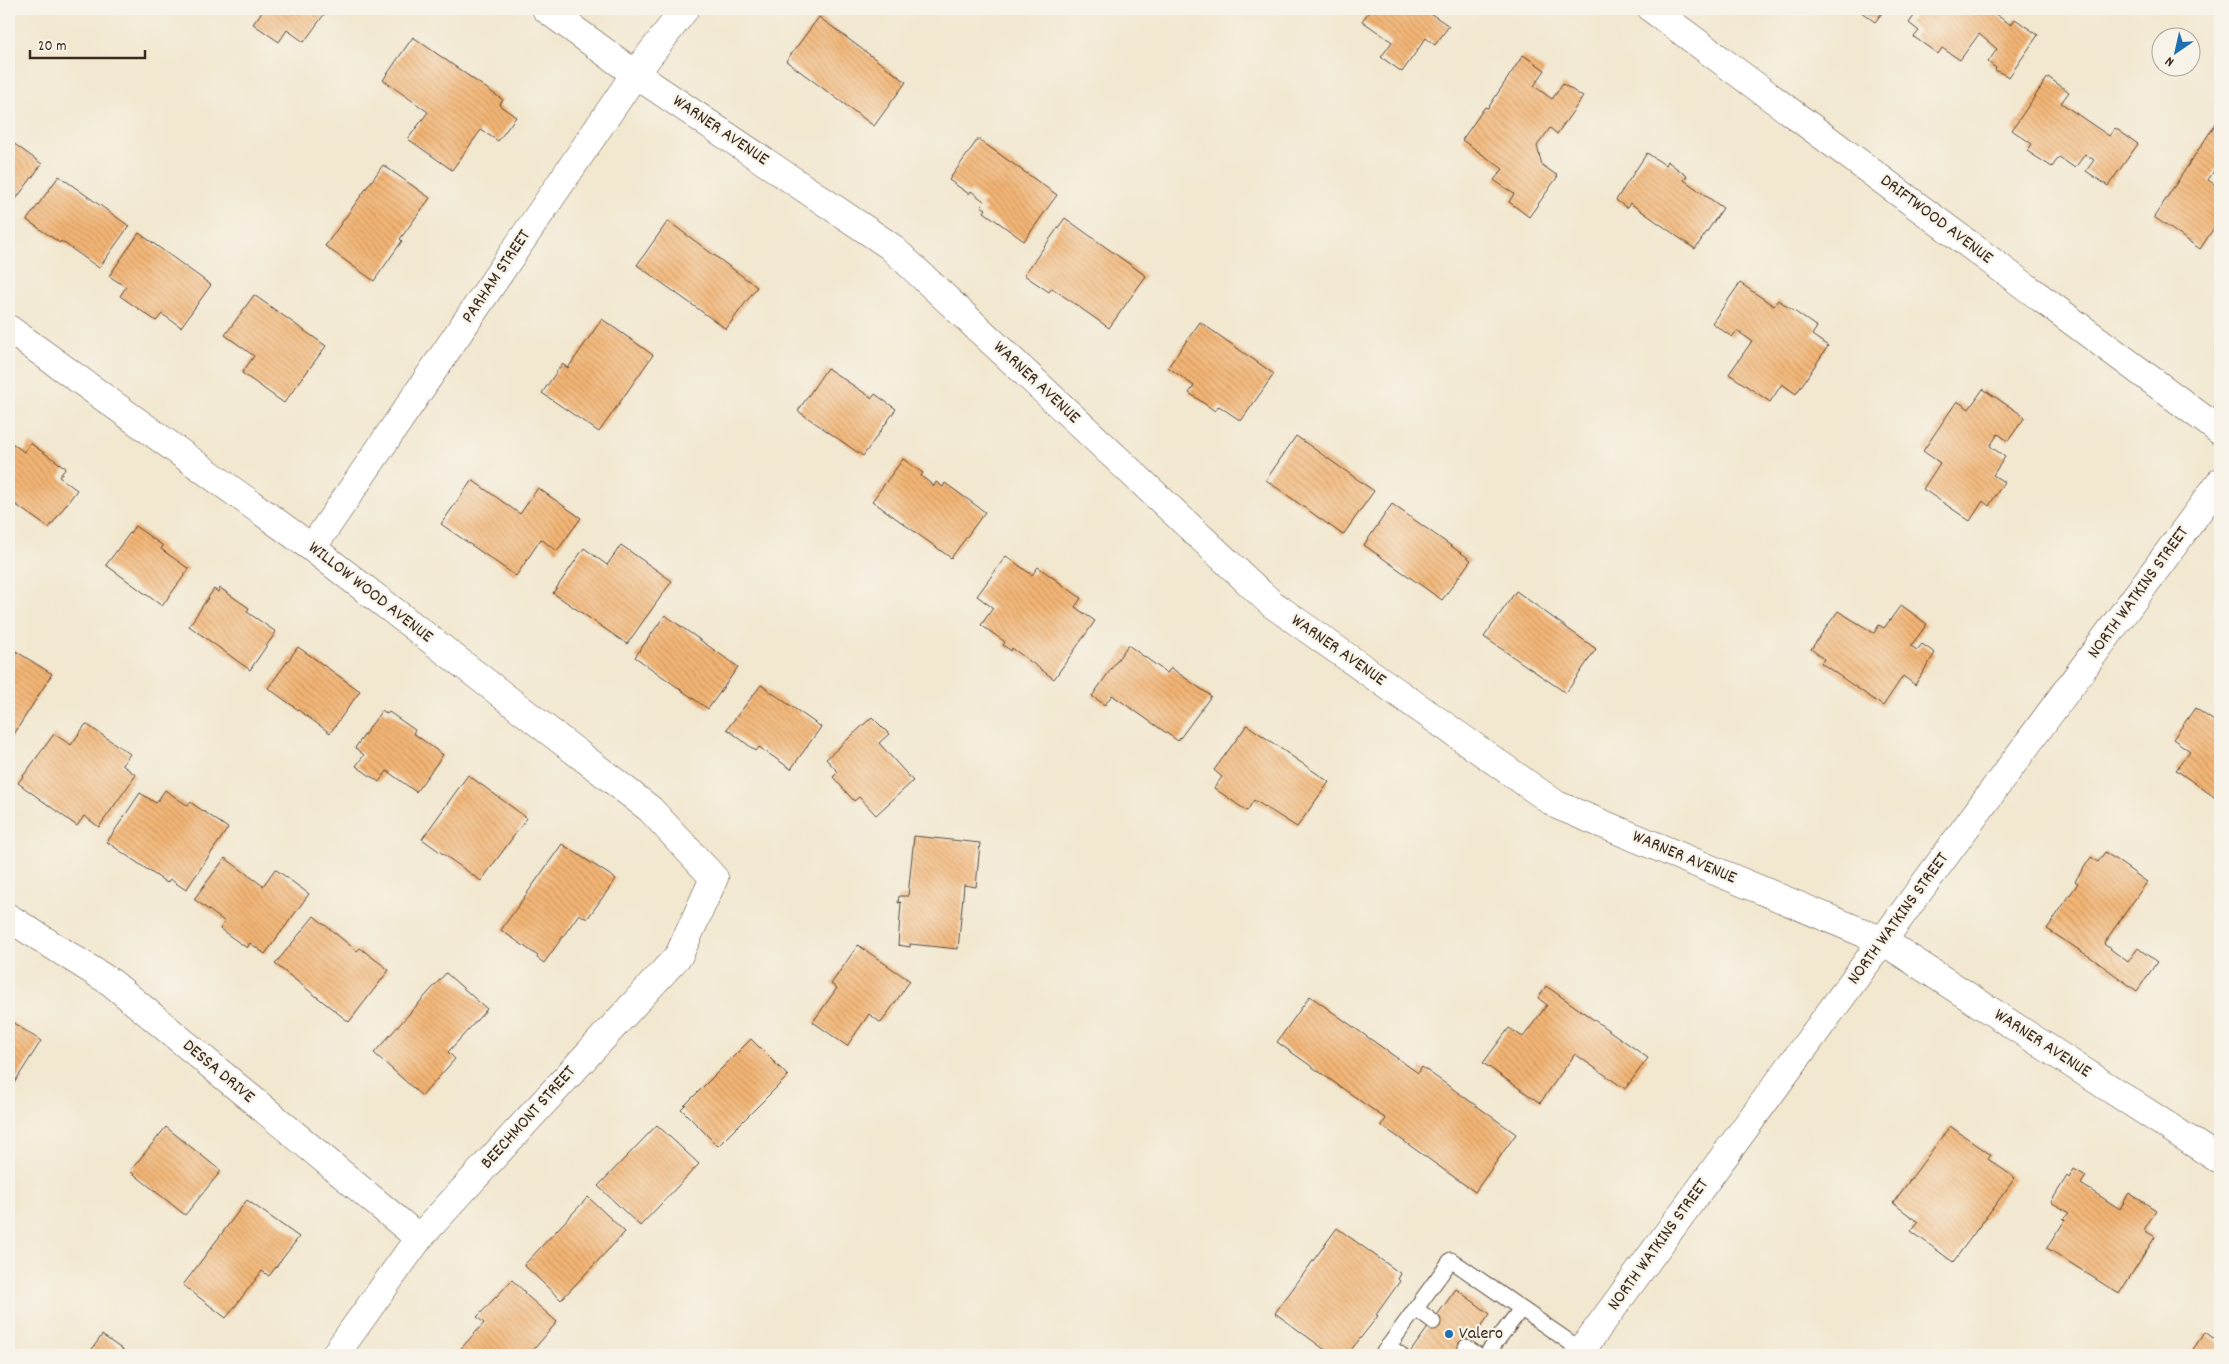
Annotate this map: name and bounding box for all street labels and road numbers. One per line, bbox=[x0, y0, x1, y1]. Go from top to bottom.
street label: WARNER AVENUE bbox=[667, 90, 773, 172]
street label: DRIFTWOOD AVENUE bbox=[1874, 169, 1998, 271]
street label: PARHAM STREET bbox=[456, 225, 538, 329]
street label: WARNER AVENUE bbox=[987, 336, 1085, 430]
street label: NORTH WATKINS STREET bbox=[2082, 522, 2196, 664]
street label: WILLOW WOOD AVENUE bbox=[302, 536, 438, 650]
street label: WARNER AVENUE bbox=[1285, 609, 1391, 693]
street label: WARNER AVENUE bbox=[1628, 825, 1740, 891]
street label: NORTH WATKINS STREET bbox=[1842, 848, 1956, 990]
street label: WARNER AVENUE bbox=[1989, 1003, 2095, 1085]
street label: DESSA DRIVE bbox=[176, 1034, 260, 1110]
street label: BEECHMONT STREET bbox=[476, 1061, 582, 1175]
street label: NORTH WATKINS STREET bbox=[1602, 1174, 1716, 1316]

